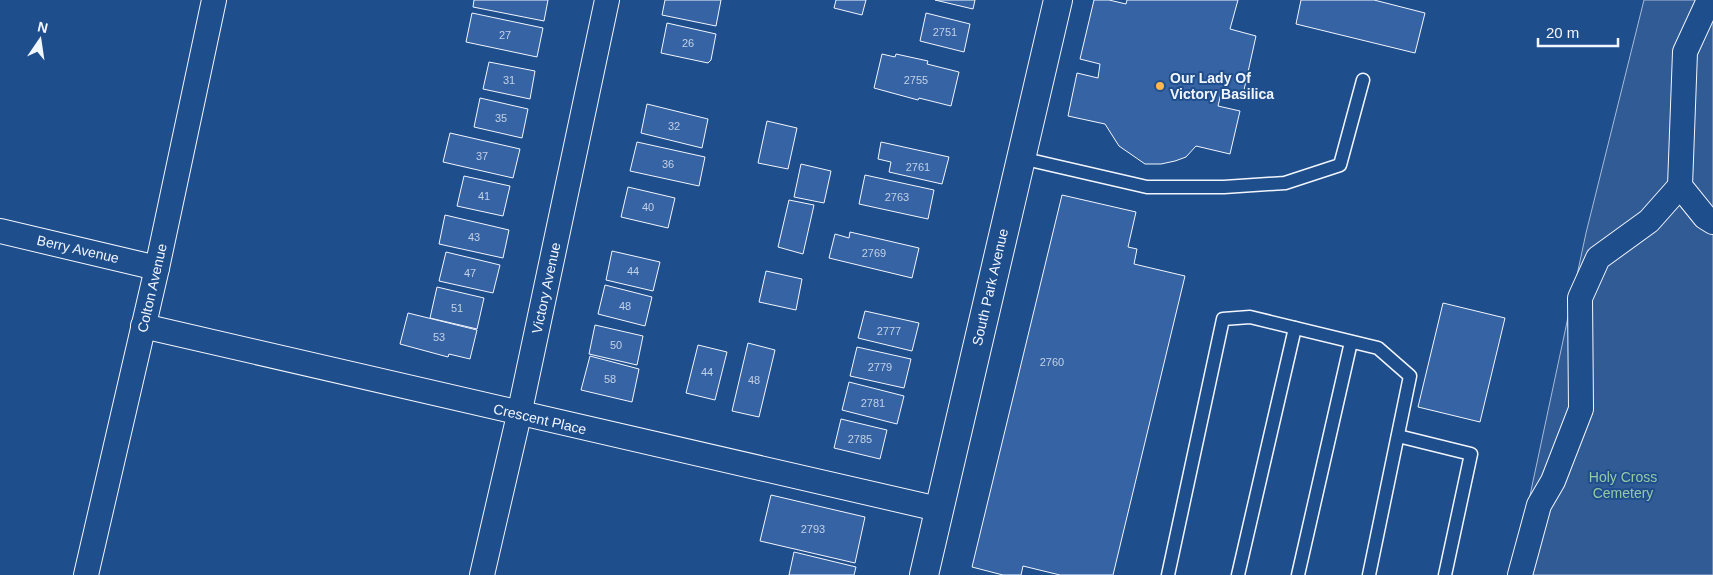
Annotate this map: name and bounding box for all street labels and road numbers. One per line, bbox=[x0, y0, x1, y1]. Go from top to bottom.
street label: South Park Avenue bbox=[969, 227, 1011, 347]
street label: Berry Avenue bbox=[35, 232, 121, 266]
street label: Victory Avenue bbox=[529, 241, 564, 335]
street label: Colton Avenue bbox=[134, 242, 170, 334]
street label: Crescent Place bbox=[492, 401, 588, 438]

